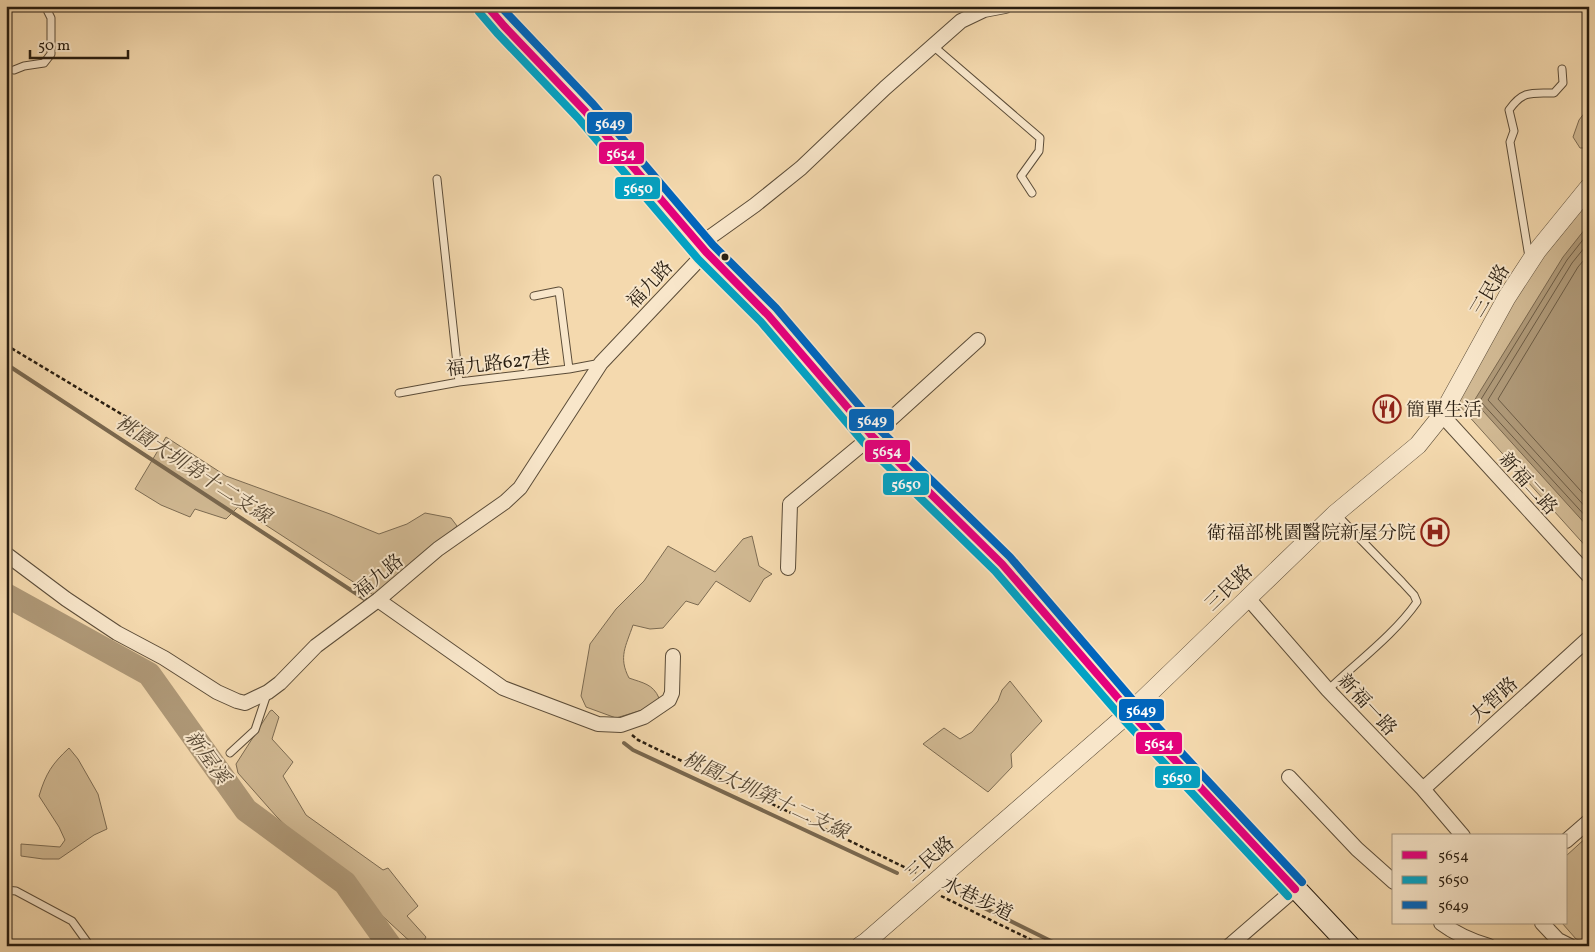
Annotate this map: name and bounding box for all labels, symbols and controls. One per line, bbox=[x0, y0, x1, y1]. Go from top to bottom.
scale bar bbox=[30, 28, 128, 60]
text: 50 m bbox=[38, 36, 70, 57]
line badge: 5649 bbox=[586, 111, 633, 135]
text: 5649 bbox=[595, 115, 625, 134]
line badge: 5654 bbox=[598, 141, 645, 165]
text: 5654 bbox=[606, 145, 636, 164]
line badge: 5650 bbox=[614, 176, 661, 200]
text: 5650 bbox=[623, 180, 653, 199]
unlabelled marker bbox=[720, 252, 730, 262]
street label: 福九路 bbox=[622, 256, 679, 315]
street label: 三民路 bbox=[1465, 260, 1517, 322]
street label: 福九路627巷 bbox=[445, 345, 552, 383]
restaurant icon: 簡單生活 bbox=[1372, 394, 1402, 424]
place label: 簡單生活 bbox=[1406, 398, 1482, 424]
line badge: 5649 bbox=[848, 408, 895, 432]
water label: 桃園大圳第十二支線 bbox=[110, 410, 278, 533]
text: 5649 bbox=[857, 412, 887, 431]
line badge: 5654 bbox=[864, 439, 911, 463]
text: 5654 bbox=[872, 443, 902, 462]
street label: 新福二路 bbox=[1492, 447, 1563, 521]
line badge: 5650 bbox=[882, 472, 930, 496]
text: 5650 bbox=[891, 476, 921, 495]
hospital icon: 衛福部桃園醫院新屋分院 bbox=[1420, 517, 1450, 547]
place label: 衛福部桃園醫院新屋分院 bbox=[1207, 521, 1416, 547]
street label: 福九路 bbox=[349, 549, 410, 605]
street label: 三民路 bbox=[1200, 559, 1259, 618]
street label: 新福一路 bbox=[1331, 669, 1402, 742]
street label: 大智路 bbox=[1464, 672, 1524, 729]
line badge: 5649 bbox=[1118, 698, 1165, 722]
text: 5649 bbox=[1126, 702, 1156, 721]
water label: 新屋溪 bbox=[177, 726, 237, 792]
line badge: 5654 bbox=[1135, 731, 1183, 755]
text: 5654 bbox=[1144, 735, 1174, 754]
water label: 桃園大圳第十二支線 bbox=[678, 746, 854, 848]
line badge: 5650 bbox=[1154, 765, 1201, 789]
text: 5650 bbox=[1162, 769, 1192, 788]
street label: 三民路 bbox=[900, 831, 960, 888]
legend bbox=[1392, 834, 1568, 924]
text: 5654 bbox=[1438, 846, 1469, 867]
text: 5650 bbox=[1438, 870, 1469, 891]
street label: 水巷步道 bbox=[937, 871, 1017, 928]
text: 5649 bbox=[1438, 896, 1469, 917]

